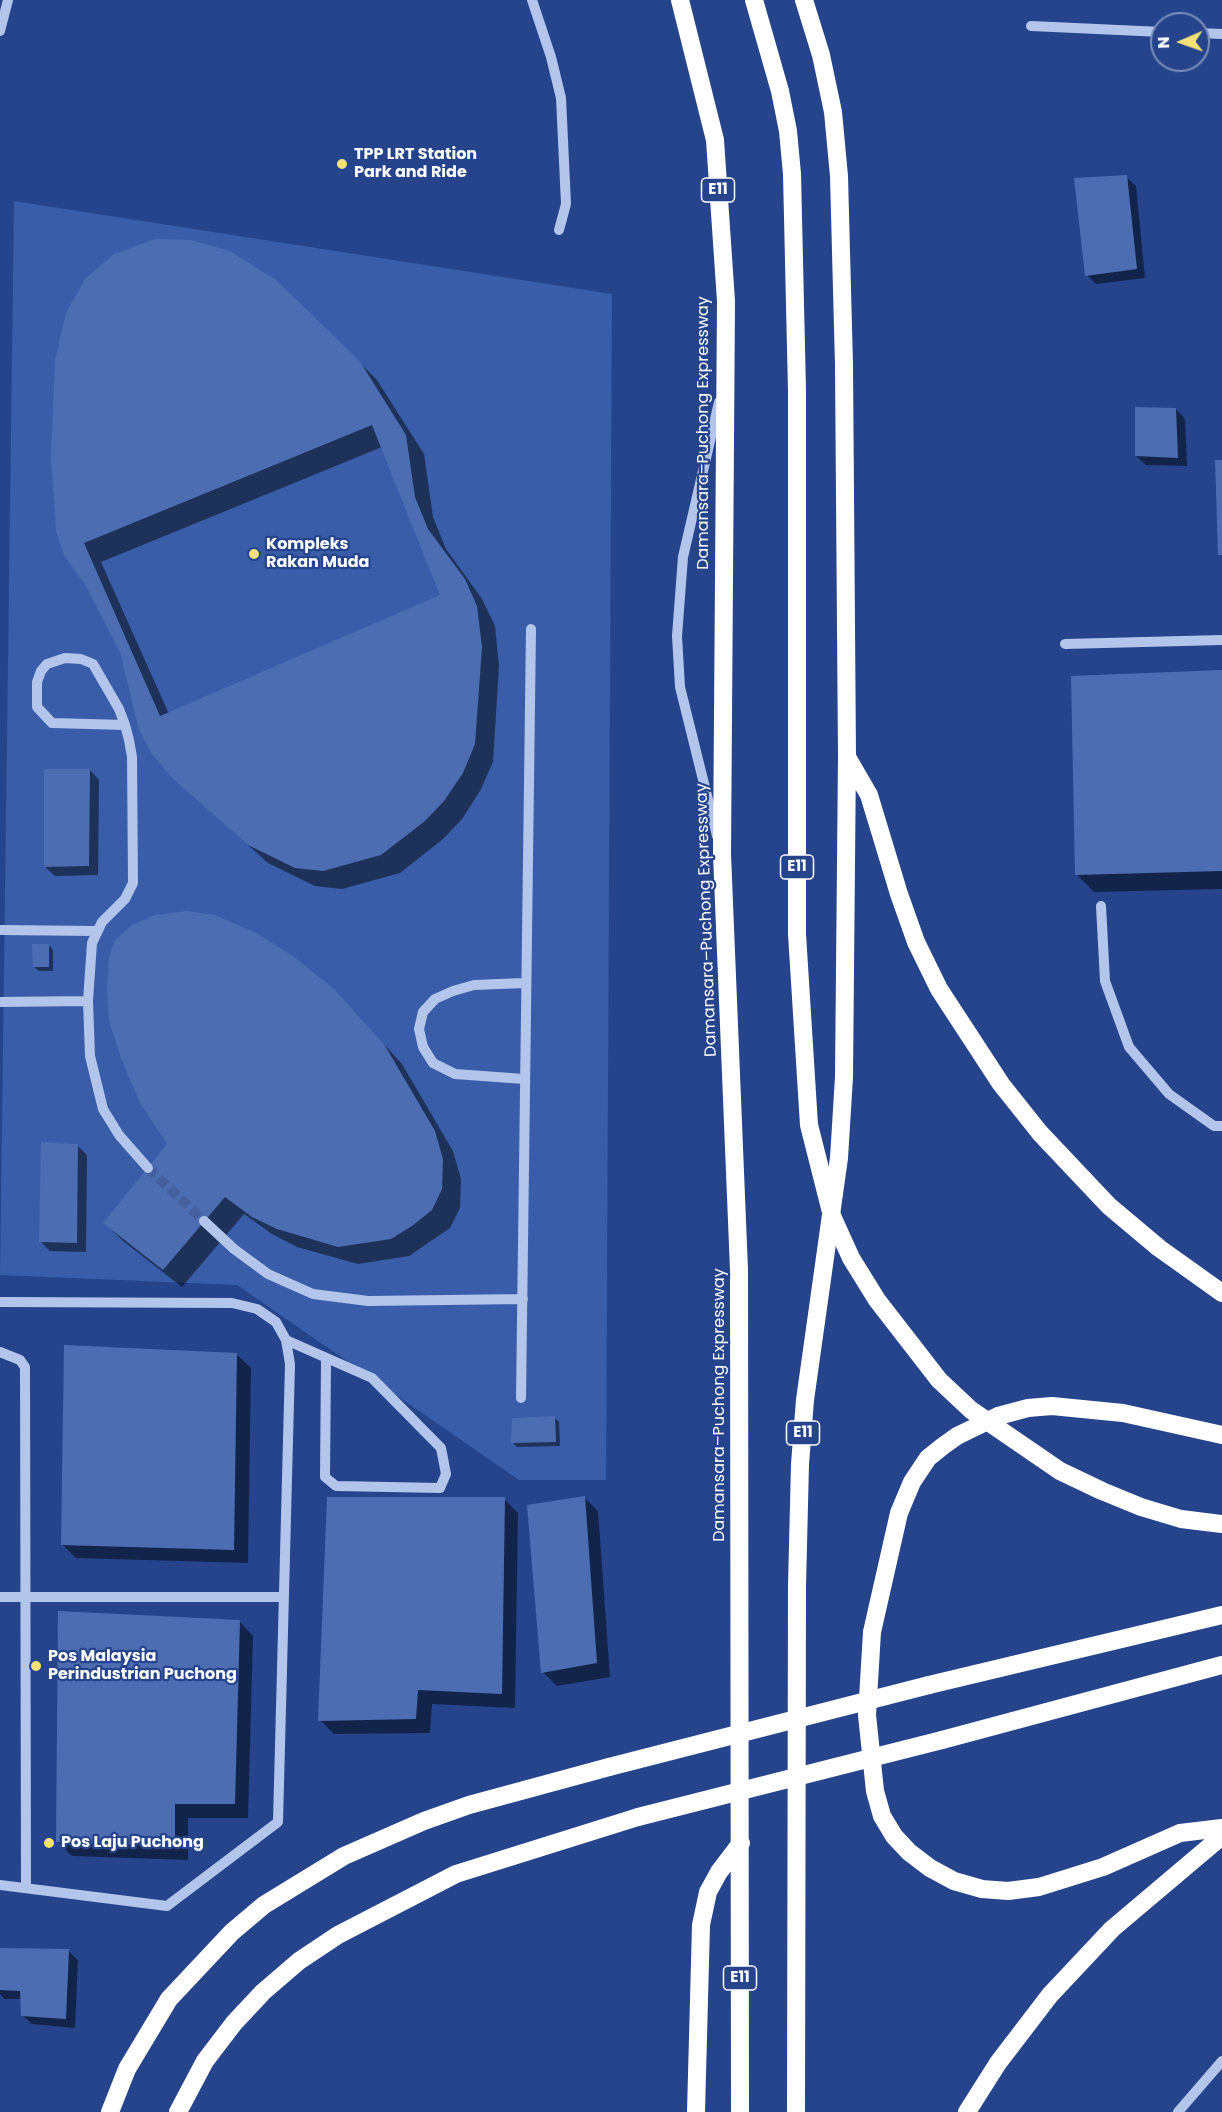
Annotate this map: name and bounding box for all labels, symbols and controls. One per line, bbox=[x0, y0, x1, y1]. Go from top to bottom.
north arrow bbox=[1150, 12, 1210, 72]
text: N bbox=[1152, 36, 1175, 49]
place label: TPP LRT Station Park and Ride bbox=[354, 145, 477, 183]
marker: TPP LRT Station Park and Ride bbox=[335, 157, 349, 171]
road number: E11 bbox=[702, 178, 734, 202]
street label: Damansara–Puchong Expressway bbox=[694, 296, 714, 570]
place label: Kompleks Rakan Muda bbox=[266, 535, 369, 573]
marker: Kompleks Rakan Muda bbox=[247, 547, 261, 561]
street label: Damansara–Puchong Expressway bbox=[693, 783, 721, 1057]
road number: E11 bbox=[780, 855, 814, 879]
street label: Damansara–Puchong Expressway bbox=[710, 1268, 730, 1542]
road number: E11 bbox=[786, 1421, 820, 1445]
place label: Pos Malaysia Perindustrian Puchong bbox=[48, 1647, 237, 1685]
marker: Pos Malaysia Perindustrian Puchong bbox=[29, 1659, 43, 1673]
place label: Pos Laju Puchong bbox=[61, 1833, 204, 1853]
marker: Pos Laju Puchong bbox=[42, 1836, 56, 1850]
road number: E11 bbox=[724, 1966, 756, 1990]

